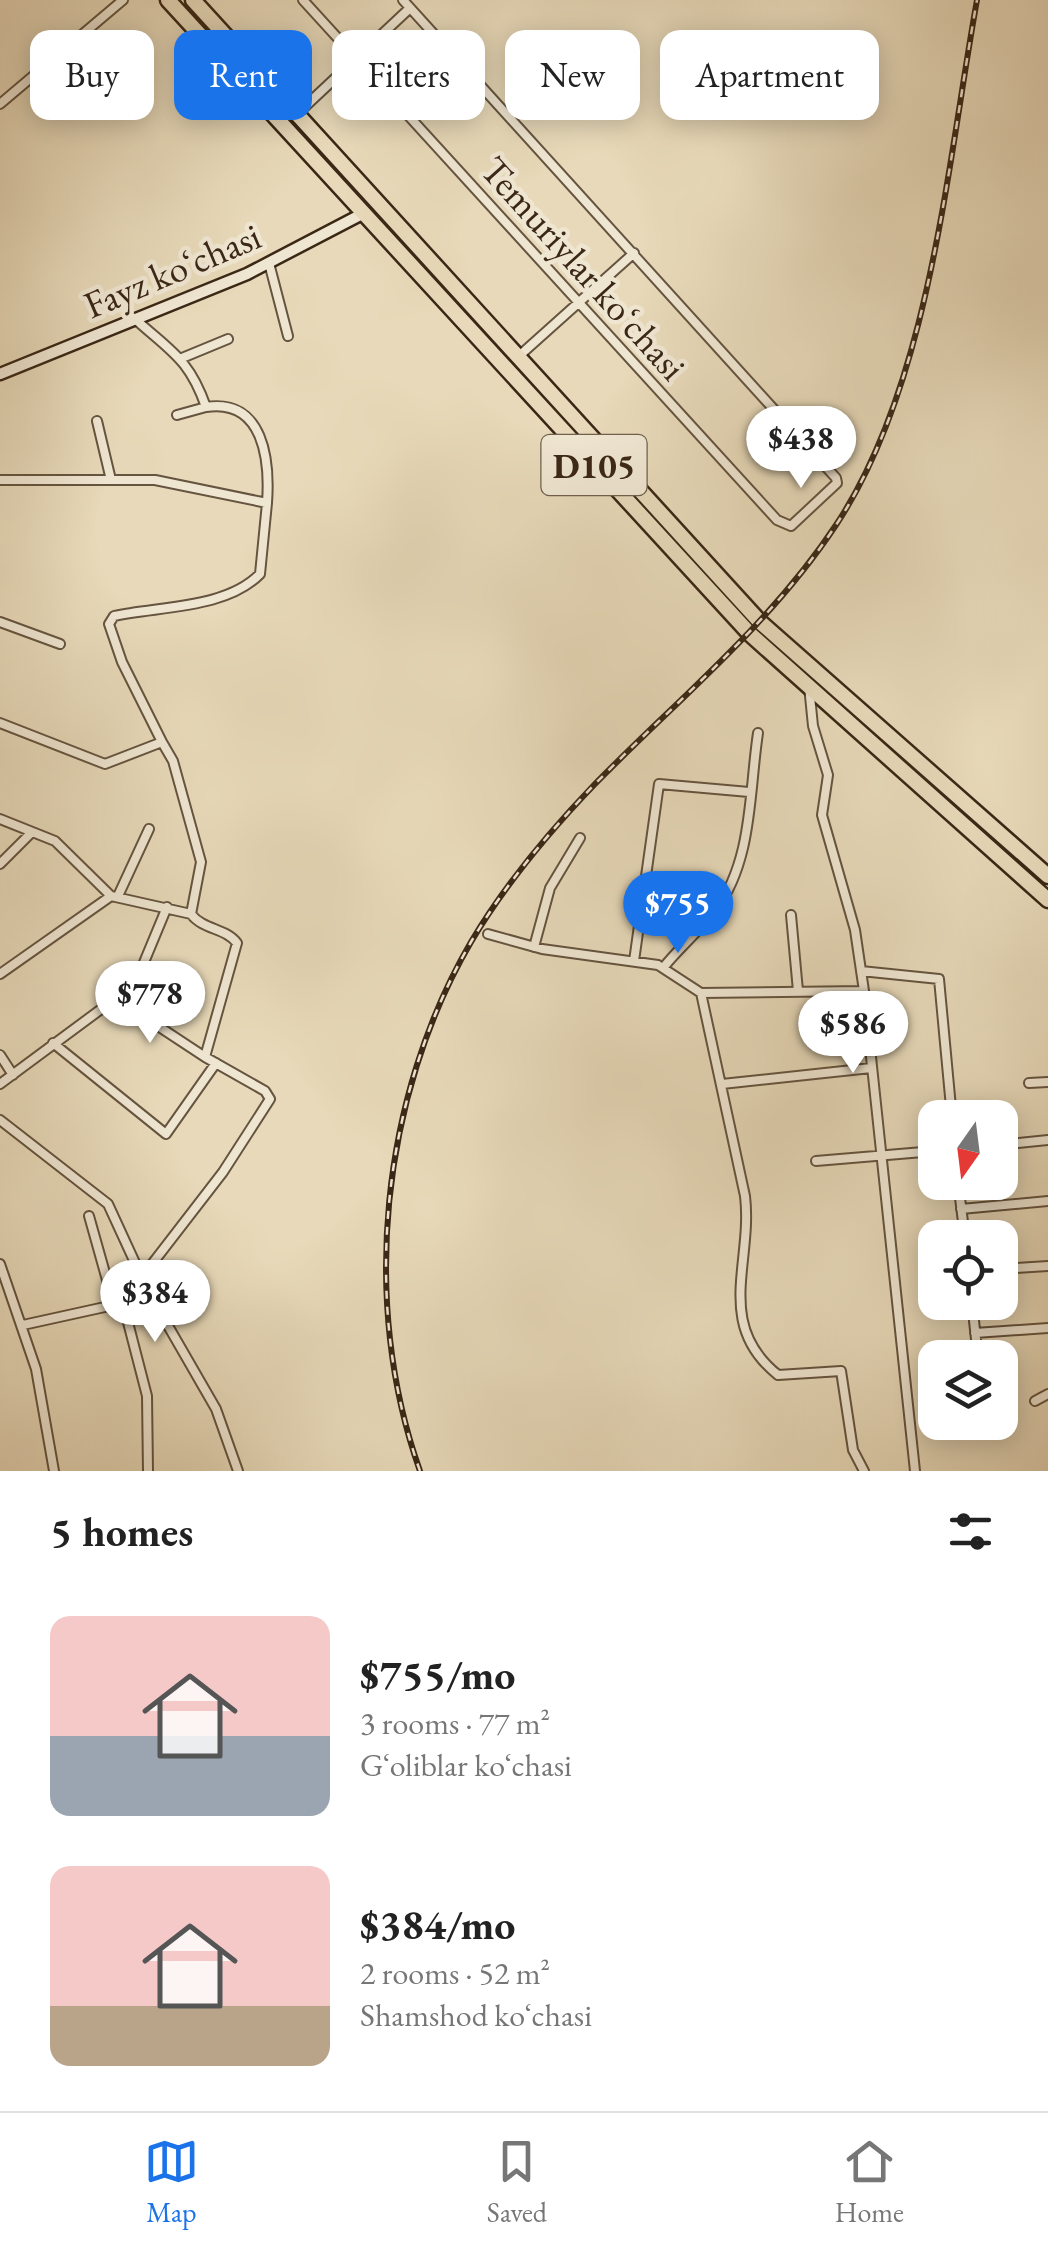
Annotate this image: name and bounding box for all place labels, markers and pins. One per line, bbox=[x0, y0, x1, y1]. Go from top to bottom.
pin: $438 bbox=[742, 406, 860, 491]
pin: $755 bbox=[619, 871, 737, 956]
pin: $778 bbox=[91, 961, 209, 1046]
pin: $586 bbox=[794, 991, 912, 1076]
pin: $384 bbox=[96, 1260, 214, 1345]

